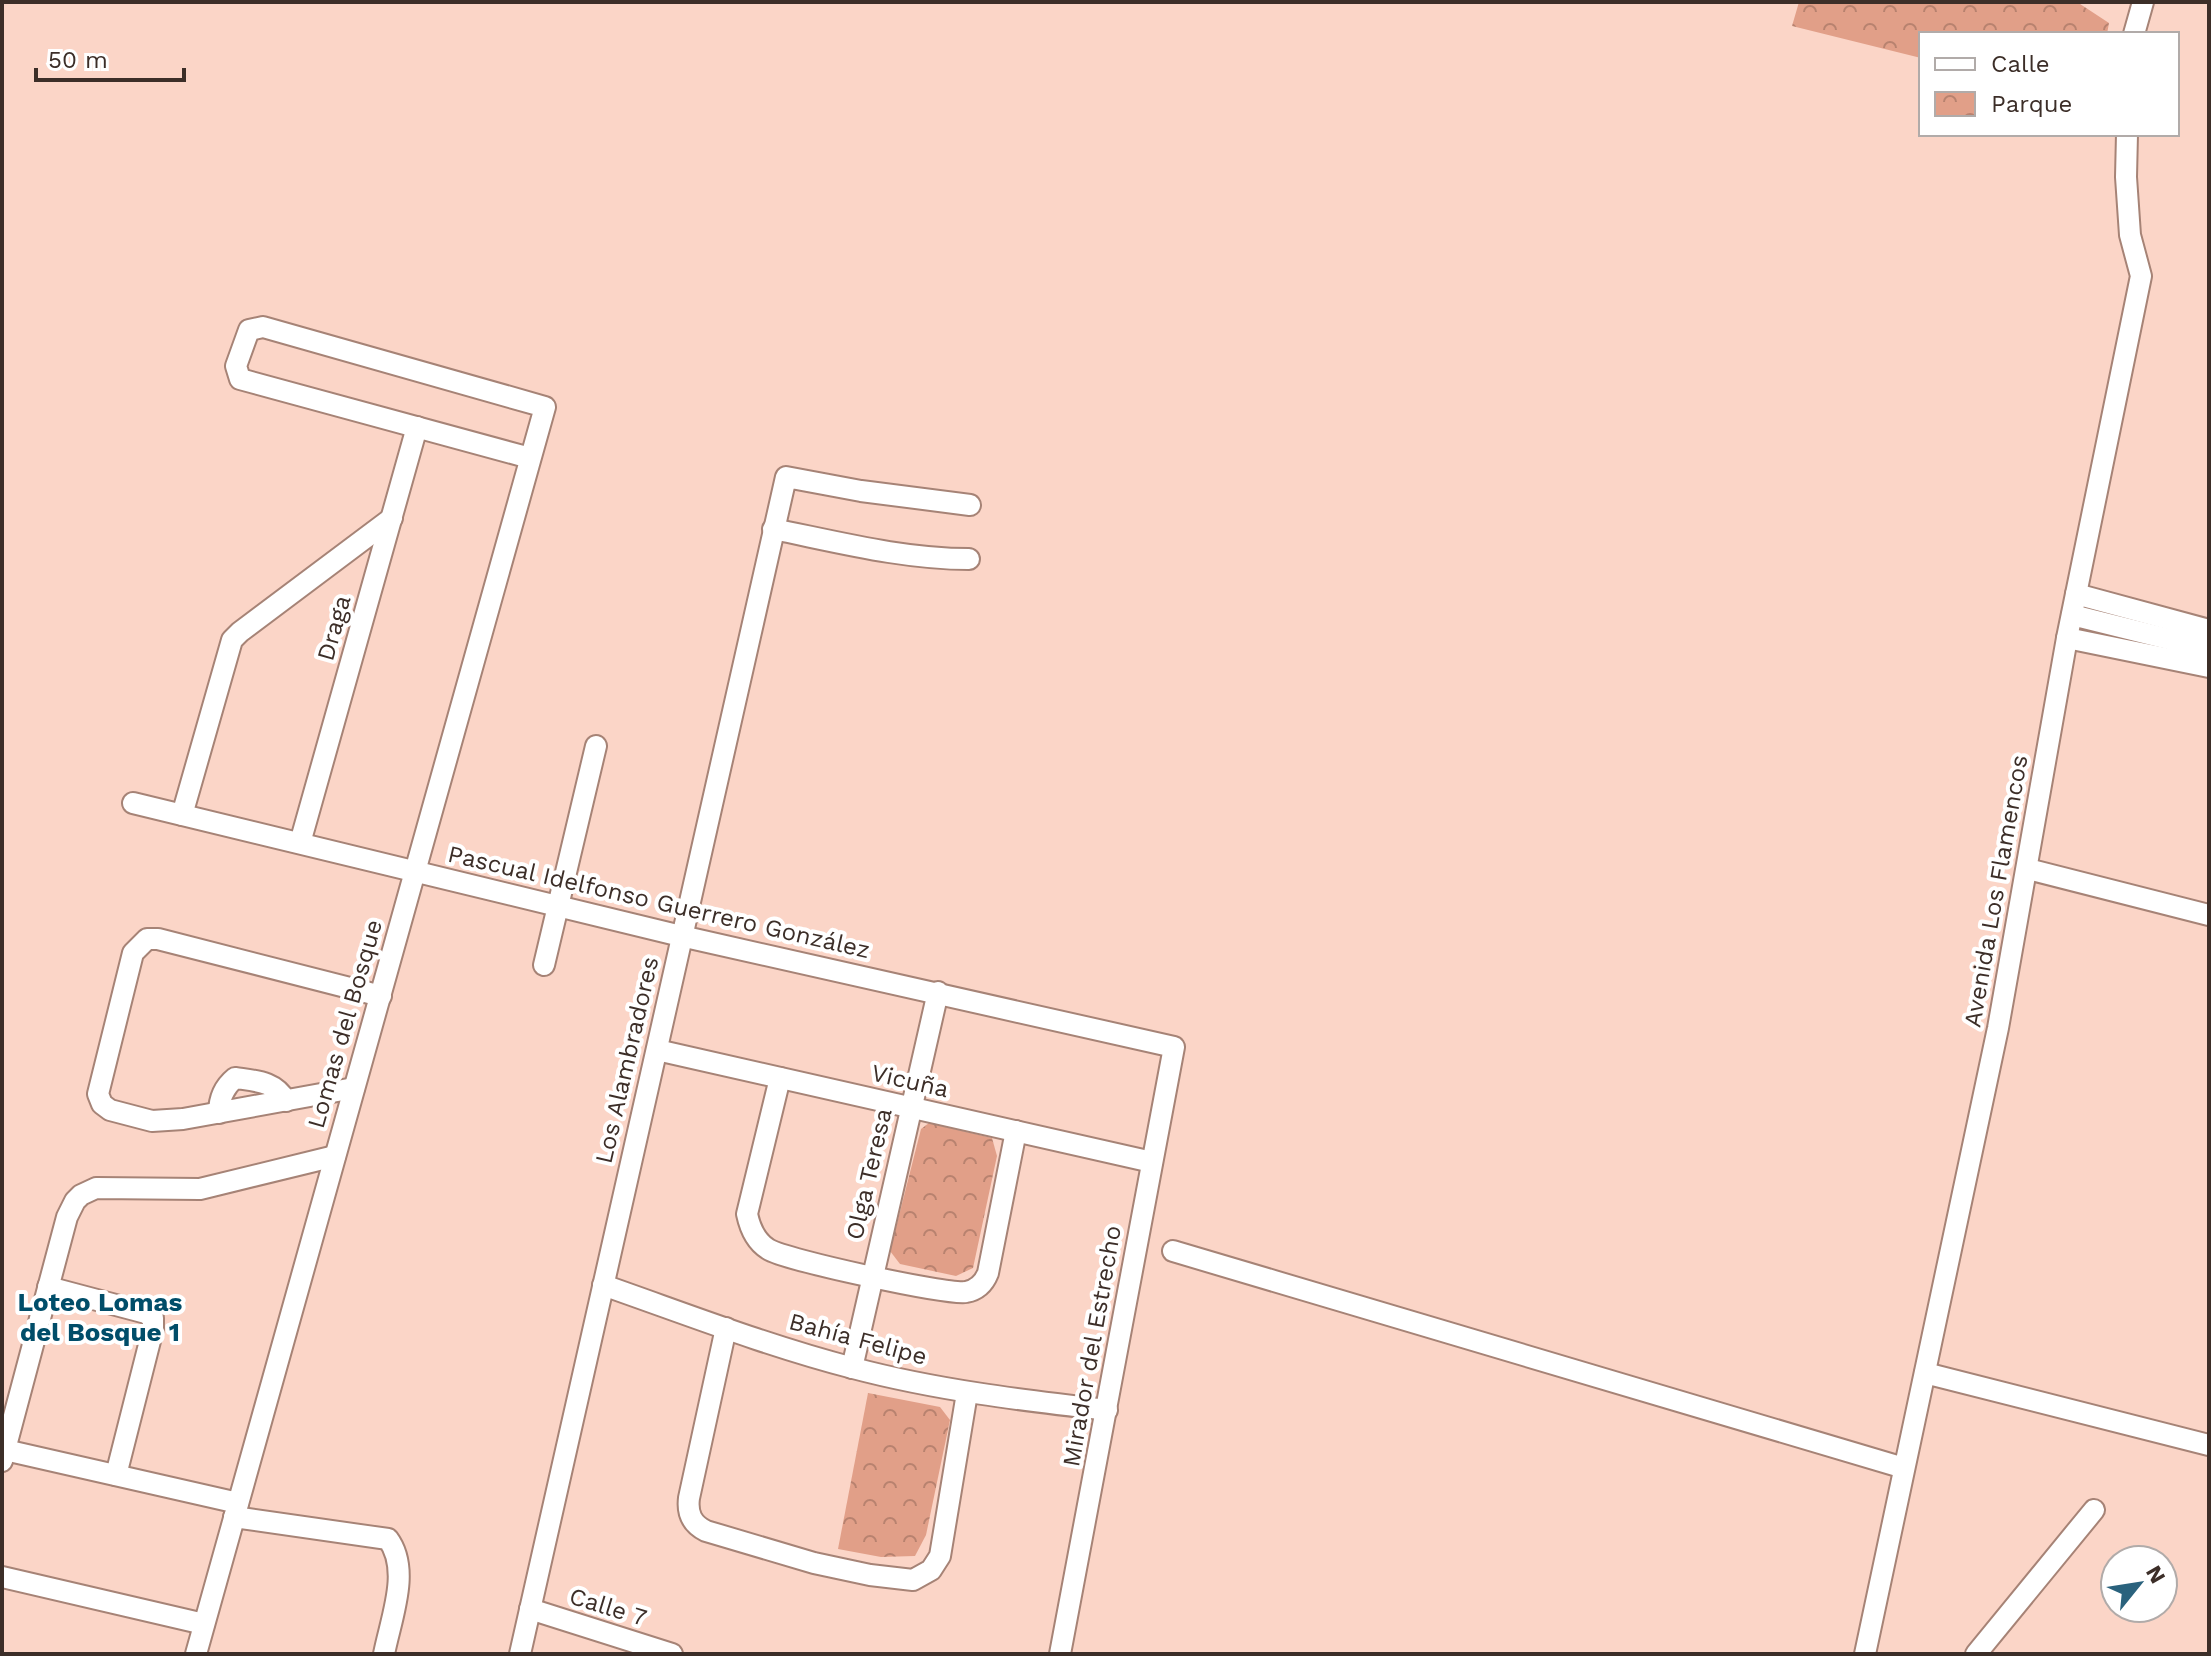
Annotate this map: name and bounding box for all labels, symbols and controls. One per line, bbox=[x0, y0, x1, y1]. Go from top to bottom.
scale bar bbox=[36, 32, 184, 82]
legend bbox=[1919, 32, 2179, 136]
text: 50 m bbox=[48, 46, 108, 74]
text: Calle bbox=[1991, 50, 2050, 78]
text: Parque bbox=[1991, 90, 2072, 118]
street label: Draga bbox=[311, 592, 357, 664]
street label: Avenida Los Flamencos bbox=[1958, 753, 2034, 1029]
street label: Pascual Idelfonso Guerrero González bbox=[445, 840, 873, 964]
street label: Lomas del Bosque bbox=[302, 916, 388, 1132]
street label: Los Alambradores bbox=[590, 954, 664, 1166]
street label: Vicuña bbox=[869, 1059, 951, 1103]
street label: Olga Teresa bbox=[840, 1106, 898, 1242]
street label: Mirador del Estrecho bbox=[1057, 1223, 1127, 1469]
district label: Loteo Lomas del Bosque 1 bbox=[18, 1287, 183, 1347]
street label: Bahía Felipe bbox=[786, 1307, 930, 1371]
north arrow bbox=[2099, 1544, 2179, 1624]
text: N bbox=[2141, 1561, 2171, 1588]
street label: Calle 7 bbox=[566, 1582, 650, 1632]

